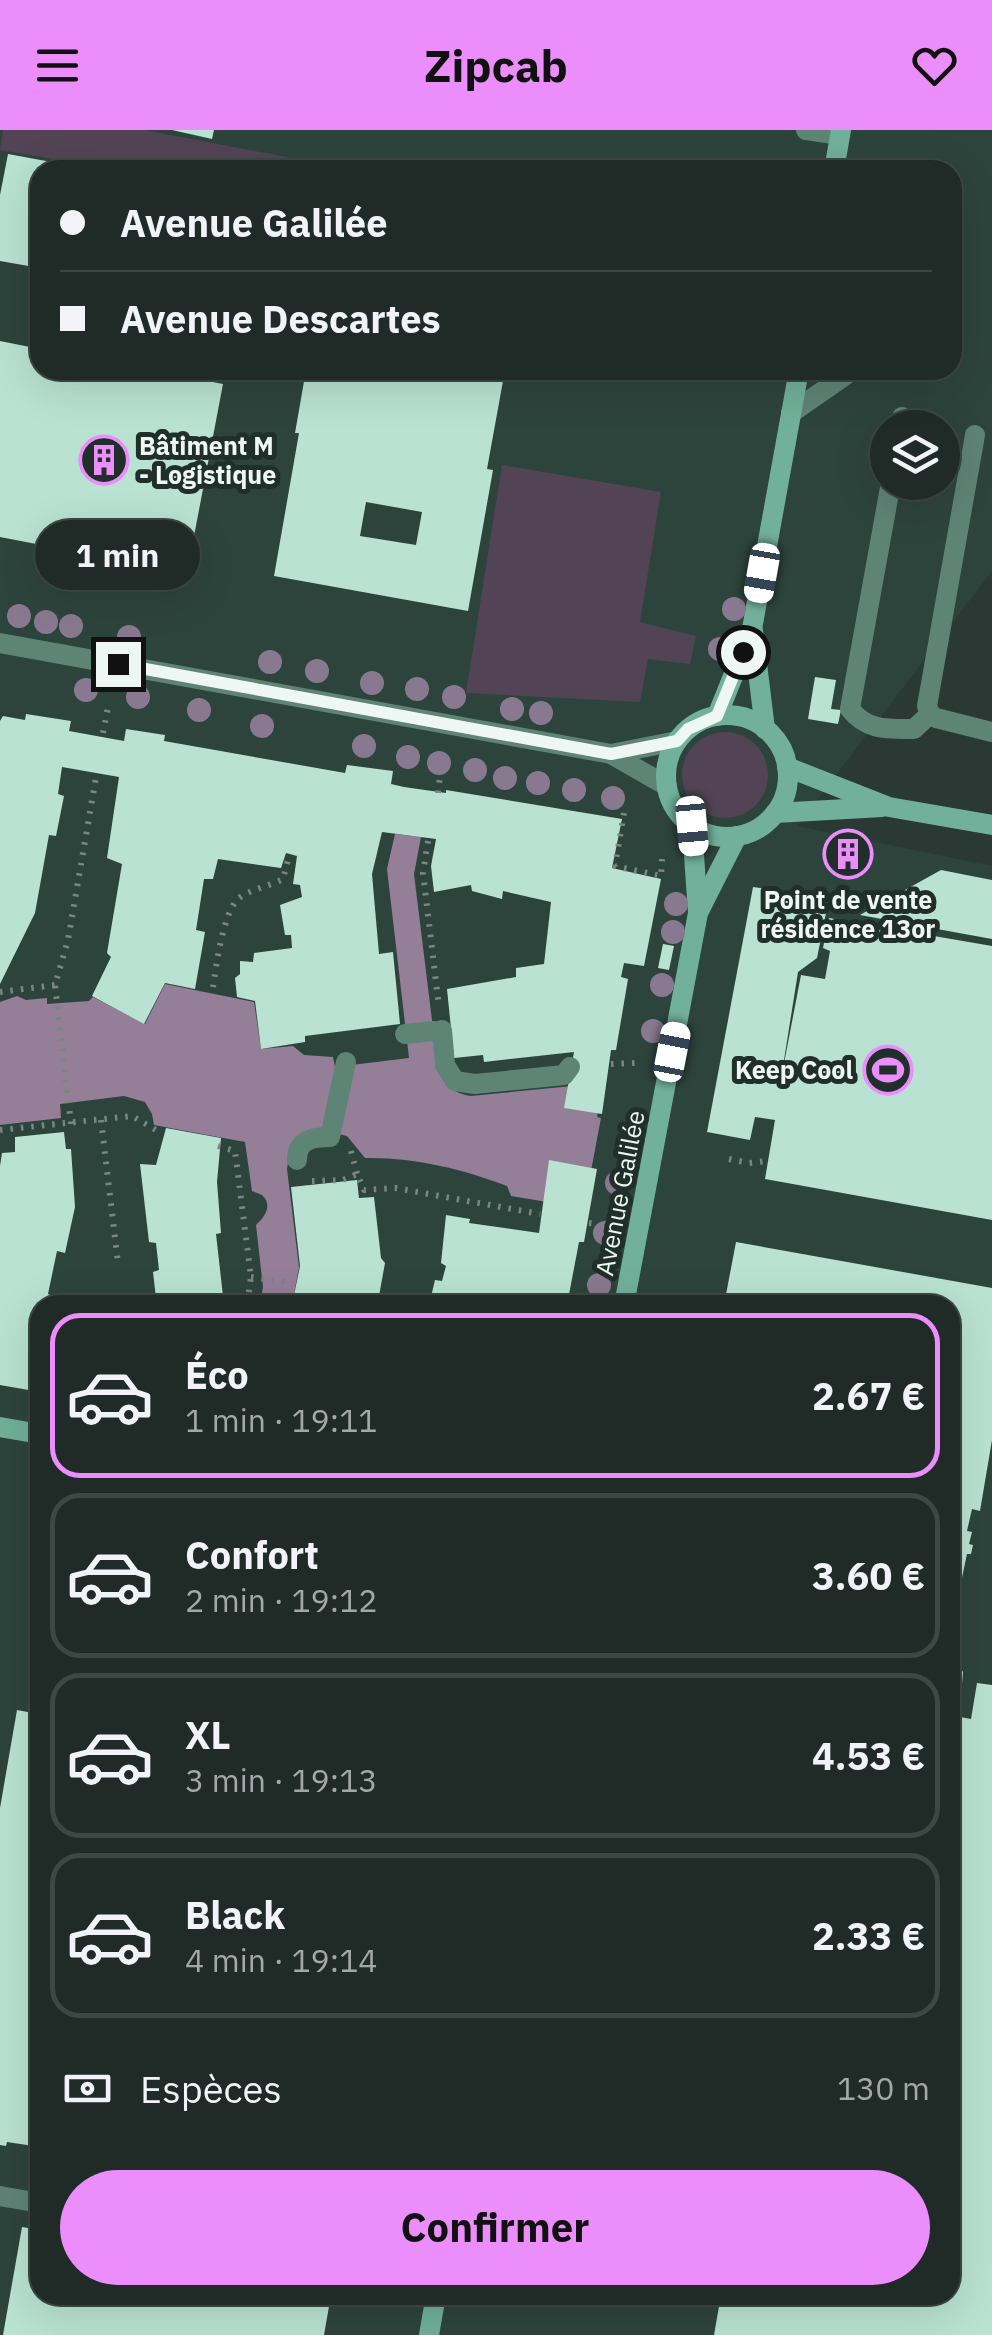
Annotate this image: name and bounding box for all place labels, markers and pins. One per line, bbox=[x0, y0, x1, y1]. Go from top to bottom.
place label: Bâtiment M - Logistique bbox=[139, 429, 276, 491]
building icon: Bâtiment M - Logistique bbox=[78, 434, 130, 486]
building icon: Point de vente résidence 13or bbox=[822, 828, 874, 880]
place label: Point de vente résidence 13or bbox=[761, 883, 935, 945]
sports icon: Keep Cool bbox=[862, 1044, 914, 1096]
place label: Keep Cool bbox=[735, 1053, 853, 1086]

